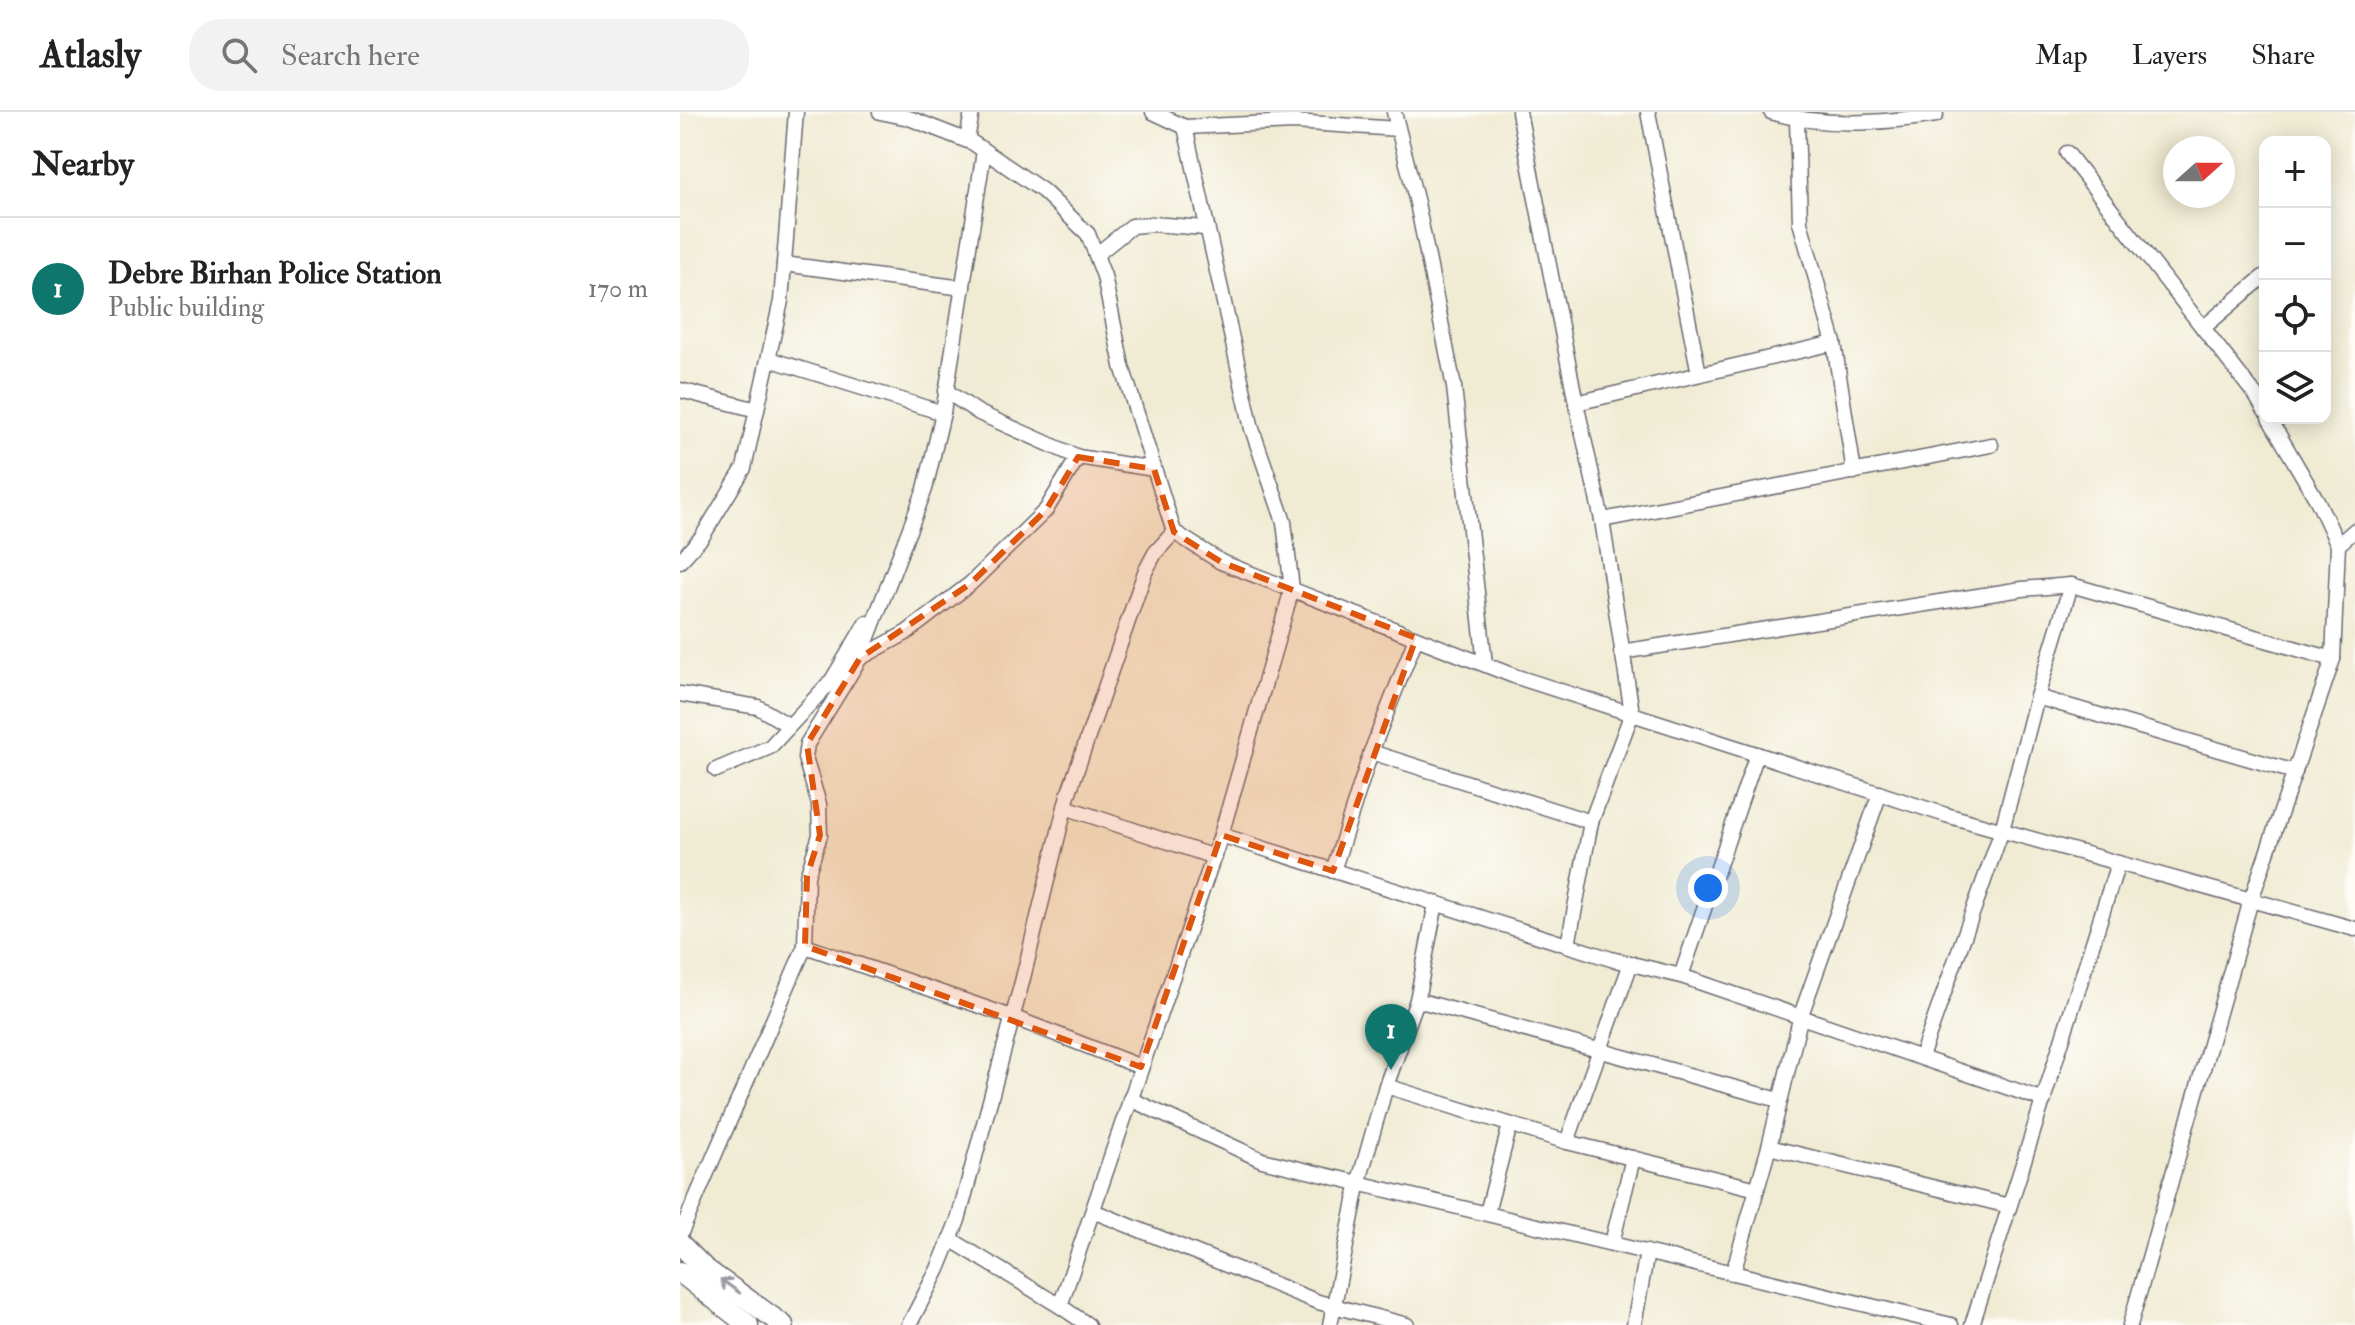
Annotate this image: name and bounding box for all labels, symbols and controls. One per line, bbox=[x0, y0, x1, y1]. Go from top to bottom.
search box bbox=[189, 19, 749, 91]
text: Atlasly bbox=[40, 31, 141, 79]
icon: search bbox=[217, 33, 261, 77]
text: Search here bbox=[281, 37, 420, 74]
text: Map bbox=[2035, 38, 2088, 73]
text: Layers bbox=[2132, 38, 2207, 73]
text: Share bbox=[2251, 38, 2315, 73]
north arrow bbox=[2163, 136, 2235, 208]
map controls bbox=[2259, 136, 2331, 424]
button: + bbox=[2259, 136, 2331, 208]
text: Nearby bbox=[32, 143, 134, 186]
button: − bbox=[2259, 208, 2331, 280]
text: Debre Birhan Police Station bbox=[108, 255, 442, 292]
text: 1 bbox=[53, 273, 63, 305]
text: 170 m bbox=[588, 273, 648, 305]
button: locate bbox=[2259, 280, 2331, 352]
text: Public building bbox=[108, 292, 264, 324]
button: layers bbox=[2259, 352, 2331, 424]
your location bbox=[1688, 868, 1728, 908]
pin: 1 bbox=[1365, 1004, 1417, 1070]
one-way arrow bbox=[719, 1278, 741, 1295]

